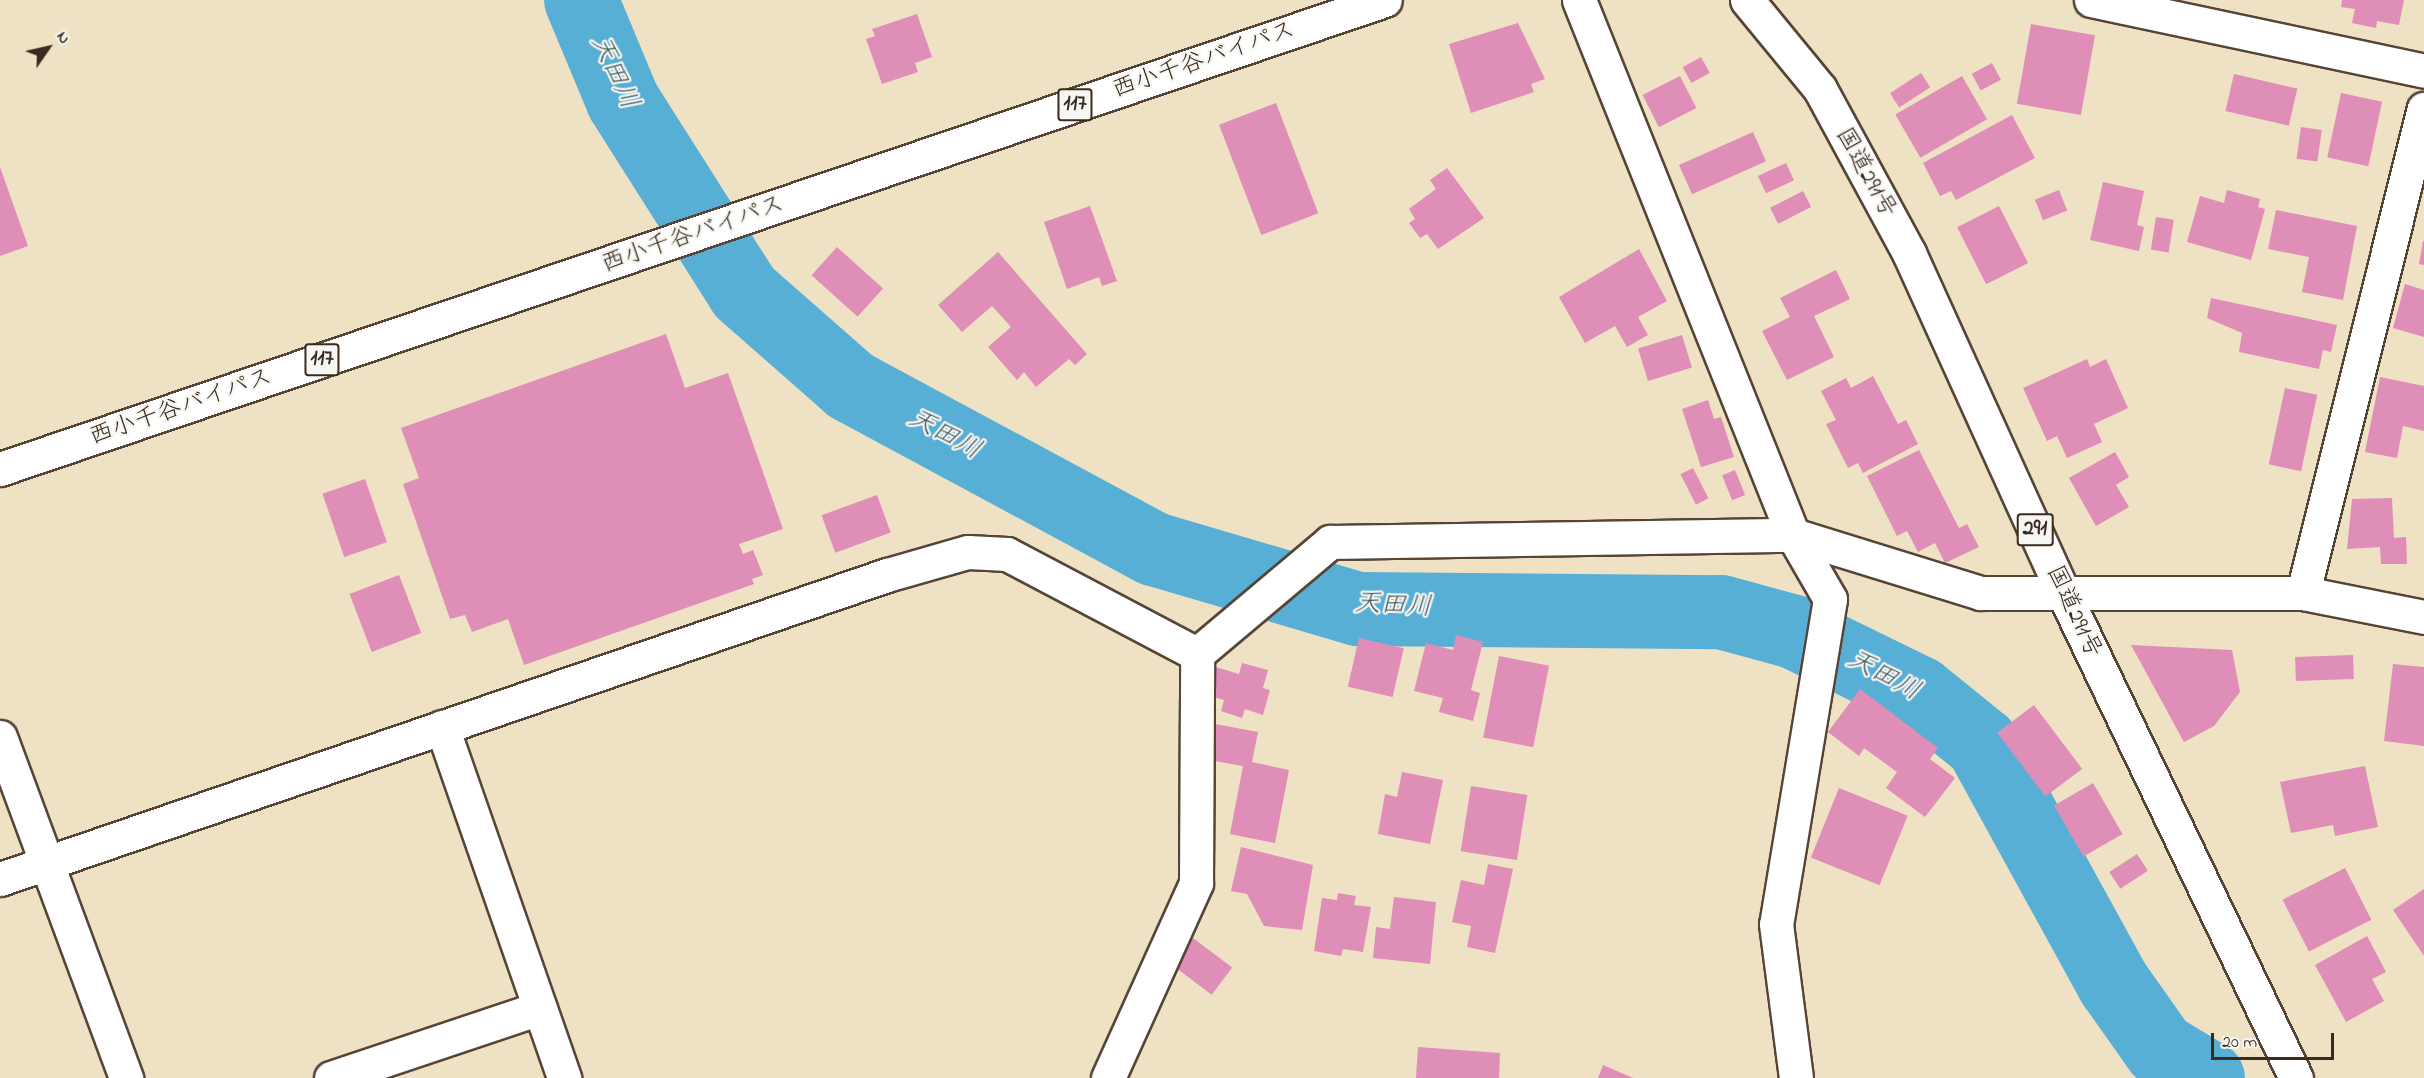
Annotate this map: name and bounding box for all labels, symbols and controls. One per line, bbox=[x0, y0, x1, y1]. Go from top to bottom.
street label: 西小千谷バイパス bbox=[1109, 16, 1299, 106]
north arrow bbox=[18, 18, 78, 78]
text: N bbox=[50, 27, 76, 49]
water label: 天田川 bbox=[582, 31, 644, 115]
road number: 117 bbox=[1057, 86, 1093, 124]
street label: 国道291号 bbox=[1828, 123, 1902, 223]
street label: 西小千谷バイパス bbox=[598, 190, 788, 280]
road number: 117 bbox=[304, 341, 340, 379]
street label: 西小千谷バイパス bbox=[86, 363, 276, 453]
water label: 天田川 bbox=[902, 404, 986, 468]
road number: 291 bbox=[2016, 511, 2054, 549]
street label: 国道291号 bbox=[2039, 561, 2107, 663]
water label: 天田川 bbox=[1353, 589, 1433, 625]
water label: 天田川 bbox=[1841, 645, 1925, 709]
scale bar bbox=[2214, 1021, 2337, 1059]
text: 20 m bbox=[2222, 1030, 2257, 1056]

